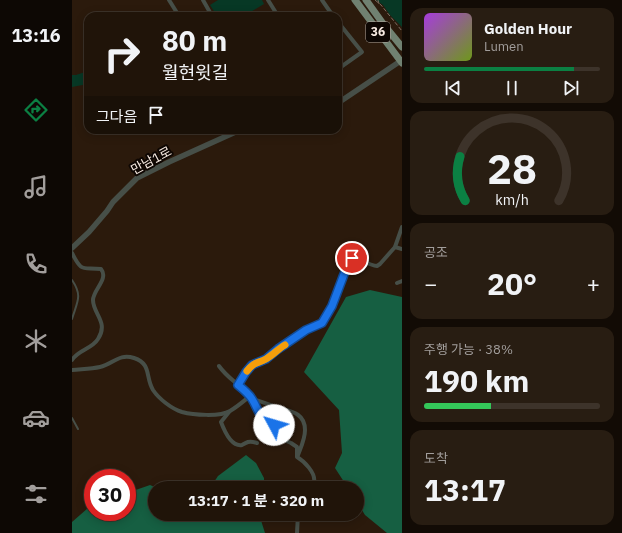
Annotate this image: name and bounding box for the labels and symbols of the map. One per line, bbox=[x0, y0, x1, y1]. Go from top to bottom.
road number: 36 bbox=[366, 22, 390, 42]
street label: 만남1로 bbox=[128, 143, 175, 178]
pin bbox=[335, 241, 369, 275]
position arrow bbox=[253, 404, 295, 446]
speed limit sign: 30 bbox=[84, 469, 136, 521]

